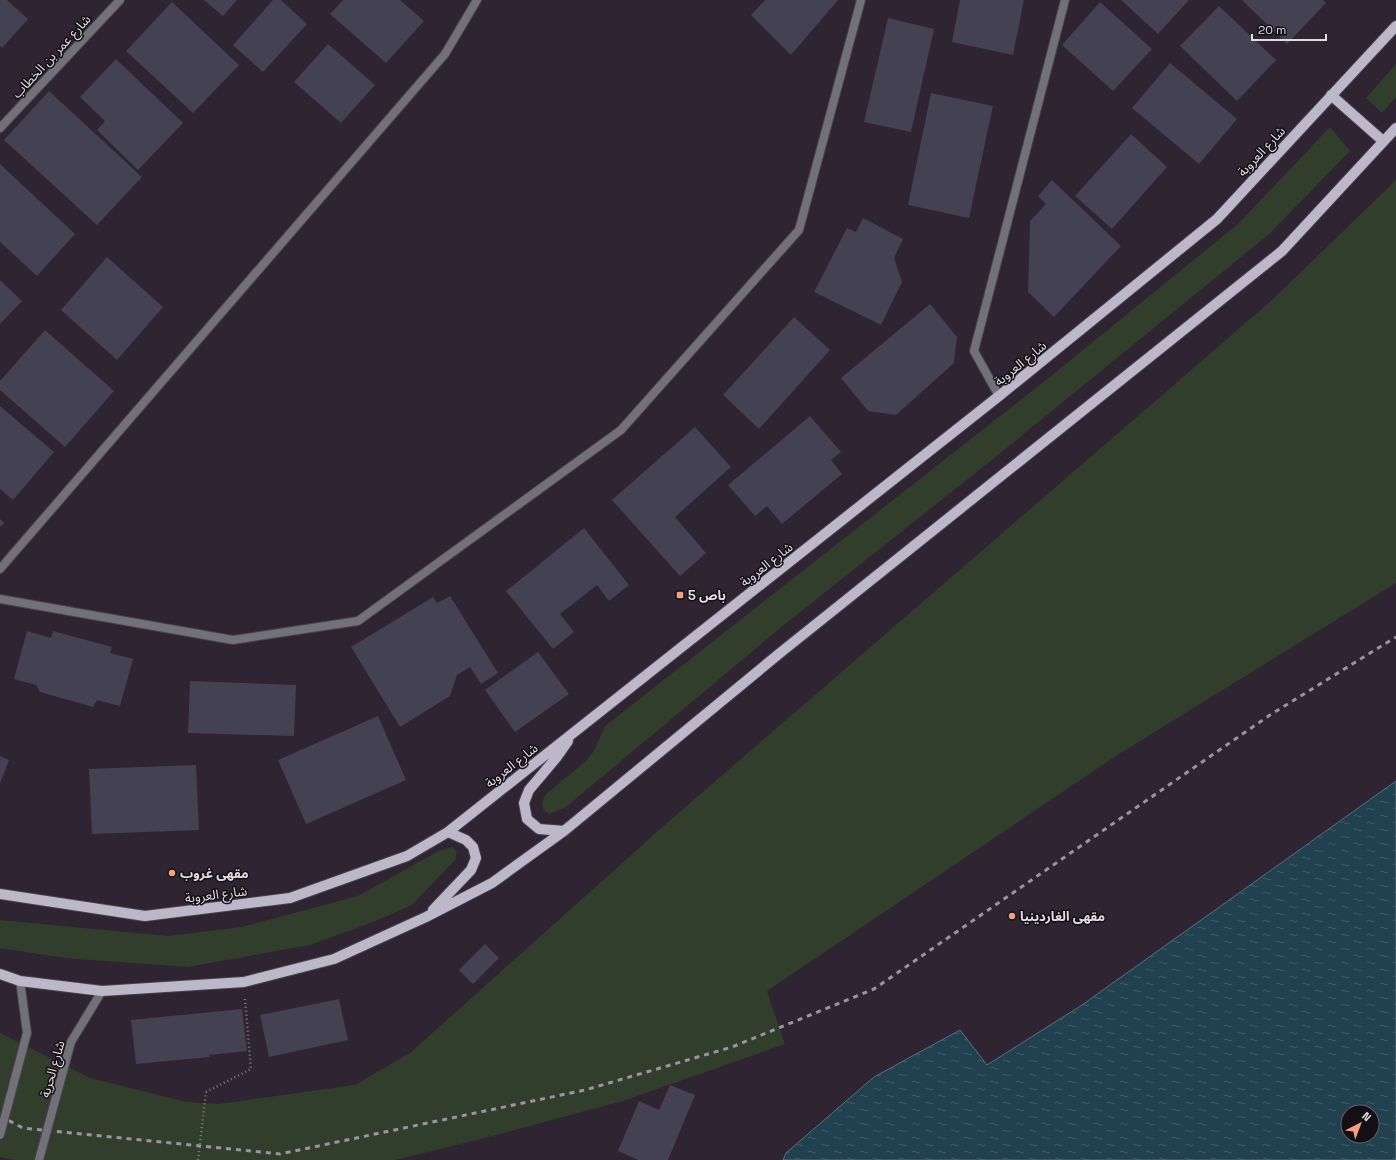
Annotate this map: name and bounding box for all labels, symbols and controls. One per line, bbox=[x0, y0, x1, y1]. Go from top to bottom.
street label: شارع عمر بن الخطاب bbox=[8, 11, 96, 103]
scale bar bbox=[1252, 16, 1326, 42]
text: 20 m bbox=[1258, 22, 1286, 38]
street label: شارع العروبة bbox=[1234, 123, 1290, 181]
street label: شارع العروبة bbox=[991, 337, 1051, 391]
street label: شارع العروبة bbox=[736, 538, 797, 592]
place label: باص 5 bbox=[688, 587, 726, 604]
marker: باص 5 bbox=[675, 590, 685, 600]
street label: شارع العروبة bbox=[481, 739, 542, 793]
place label: مقهى غروب bbox=[180, 865, 248, 882]
marker: مقهى غروب bbox=[167, 868, 177, 878]
street label: شارع العروبة bbox=[184, 882, 248, 909]
place label: مقهى الغاردينيا bbox=[1020, 908, 1105, 925]
marker: مقهى الغاردينيا bbox=[1007, 911, 1017, 921]
street label: شارع الحرية bbox=[36, 1039, 71, 1100]
north arrow bbox=[1340, 1104, 1380, 1144]
text: N bbox=[1359, 1109, 1374, 1124]

